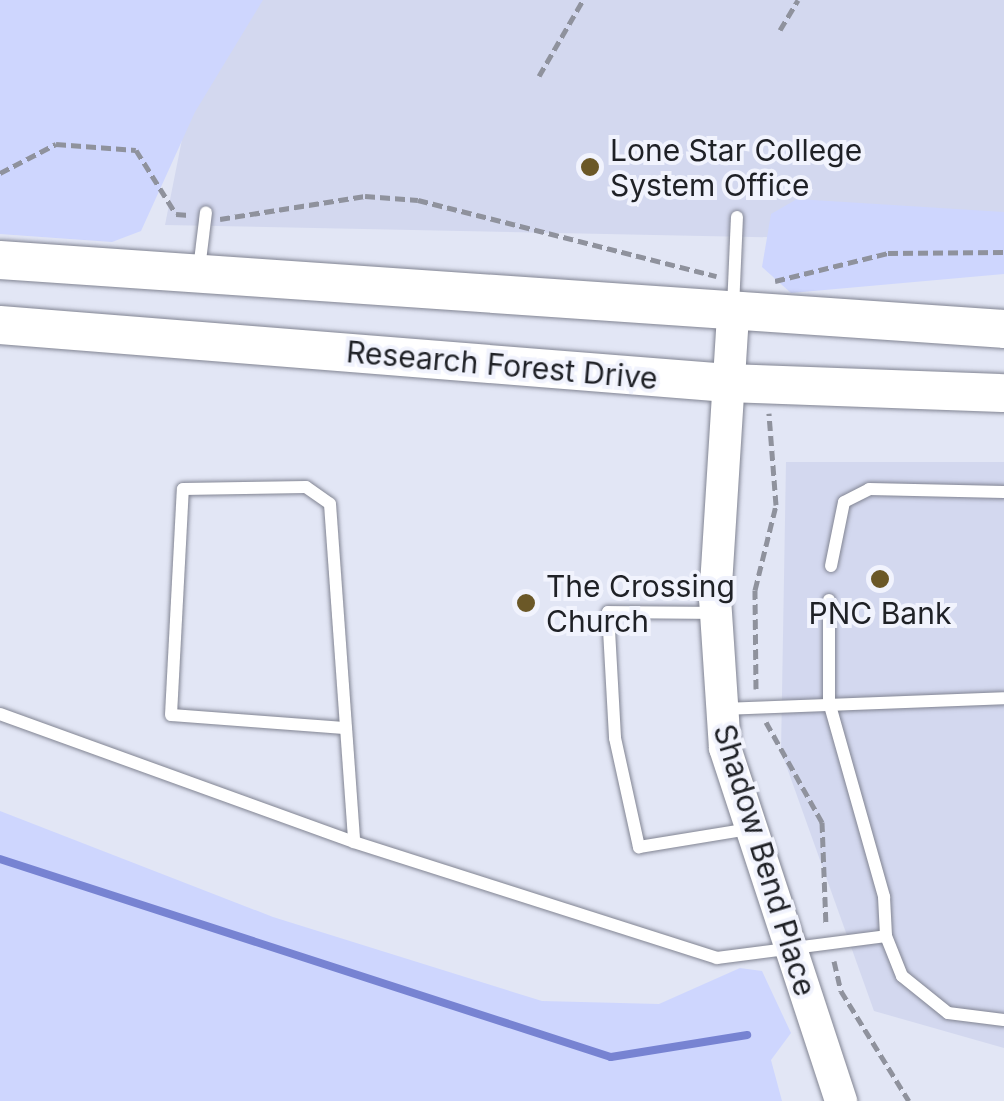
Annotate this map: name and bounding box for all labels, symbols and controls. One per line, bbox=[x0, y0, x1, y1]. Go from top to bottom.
place label: Lone Star College System Office bbox=[610, 132, 862, 202]
marker: Lone Star College System Office bbox=[579, 156, 601, 178]
street label: Research Forest Drive bbox=[345, 333, 659, 397]
place label: The Crossing Church bbox=[546, 568, 735, 638]
marker: PNC Bank bbox=[869, 568, 891, 590]
marker: The Crossing Church bbox=[515, 592, 537, 614]
place label: PNC Bank bbox=[809, 595, 951, 631]
street label: Shadow Bend Place bbox=[707, 720, 823, 1000]

